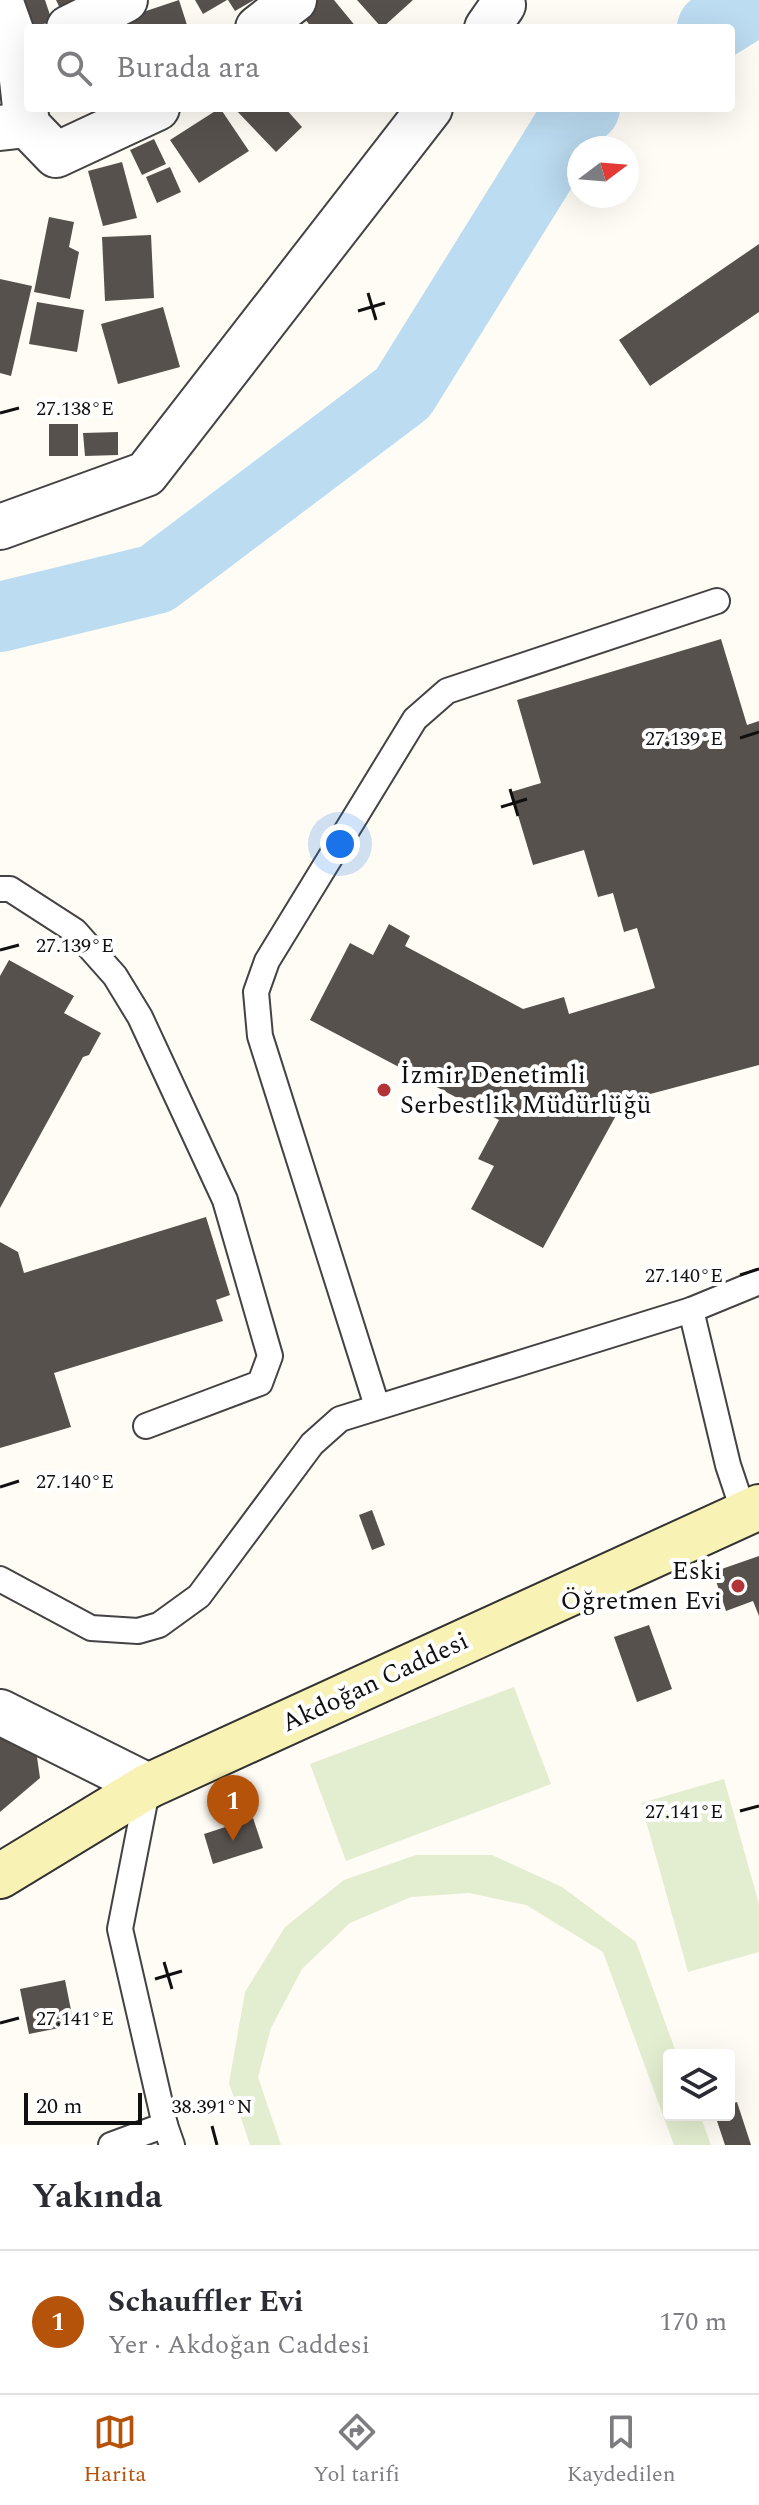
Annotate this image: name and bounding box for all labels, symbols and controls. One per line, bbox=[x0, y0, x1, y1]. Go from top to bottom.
search box bbox=[24, 24, 735, 112]
text: Burada ara bbox=[116, 45, 260, 91]
icon: search bbox=[52, 46, 96, 90]
north arrow bbox=[567, 136, 639, 208]
text: 27.138°E bbox=[36, 394, 114, 424]
text: 27.139°E bbox=[645, 724, 723, 754]
your location bbox=[320, 824, 360, 864]
text: 27.139°E bbox=[36, 931, 114, 961]
place label: İzmir Denetimli Serbestlik Müdürlüğü bbox=[400, 1055, 651, 1125]
marker: İzmir Denetimli Serbestlik Müdürlüğü bbox=[375, 1081, 393, 1099]
text: 27.140°E bbox=[645, 1261, 723, 1291]
text: 27.140°E bbox=[36, 1467, 114, 1497]
place label: Eski Öğretmen Evi bbox=[561, 1551, 722, 1621]
marker: Eski Öğretmen Evi bbox=[729, 1577, 747, 1595]
street label: Akdoğan Caddesi bbox=[275, 1621, 475, 1743]
pin: 1 bbox=[207, 1775, 259, 1841]
text: 27.141°E bbox=[645, 1797, 723, 1827]
text: 27.141°E bbox=[36, 2004, 114, 2034]
map controls bbox=[663, 2049, 735, 2121]
button: layers bbox=[663, 2049, 735, 2121]
scale bar bbox=[24, 2089, 142, 2125]
text: 20 m bbox=[36, 2090, 82, 2123]
text: 38.391°N bbox=[172, 2092, 252, 2122]
text: Yakında bbox=[32, 2171, 163, 2223]
text: Schauffler Evi bbox=[108, 2279, 304, 2325]
text: 1 bbox=[51, 2302, 65, 2342]
text: 170 m bbox=[659, 2302, 727, 2342]
text: Yer · Akdoğan Caddesi bbox=[108, 2325, 370, 2365]
tab: Harita bbox=[83, 2410, 146, 2491]
tab: Yol tarifi bbox=[313, 2410, 400, 2491]
tab: Kaydedilen bbox=[567, 2410, 676, 2491]

